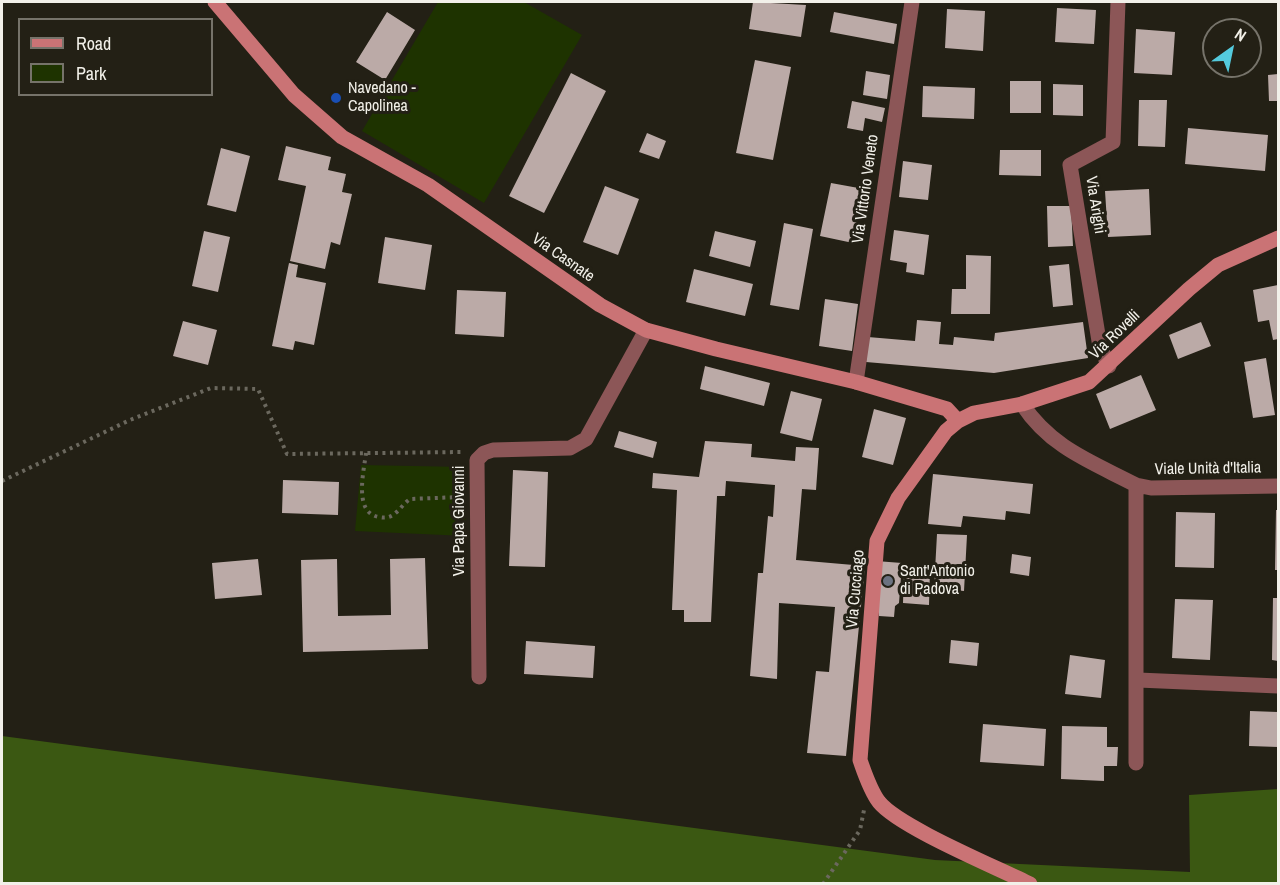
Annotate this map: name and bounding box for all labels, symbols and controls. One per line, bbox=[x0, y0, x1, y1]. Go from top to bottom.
legend bbox=[18, 18, 213, 96]
north arrow bbox=[1202, 18, 1262, 78]
text: N bbox=[1231, 23, 1251, 46]
text: Road bbox=[76, 31, 111, 56]
text: Park bbox=[76, 61, 106, 86]
place label: Navedano - Capolinea bbox=[348, 79, 416, 117]
marker: Navedano - Capolinea bbox=[329, 91, 343, 105]
street label: Via Vittorio Veneto bbox=[849, 133, 883, 245]
street label: Via Arighi bbox=[1081, 175, 1109, 235]
street label: Via Casnate bbox=[528, 229, 598, 287]
street label: Via Rovelli bbox=[1086, 306, 1144, 364]
street label: Viale Unità d'Italia bbox=[1155, 458, 1261, 480]
street label: Via Papa Giovanni bbox=[450, 466, 470, 576]
street label: Via Cucciago bbox=[843, 549, 869, 629]
place label: Sant'Antonio di Padova bbox=[900, 562, 975, 600]
marker: Sant'Antonio di Padova bbox=[881, 574, 895, 588]

